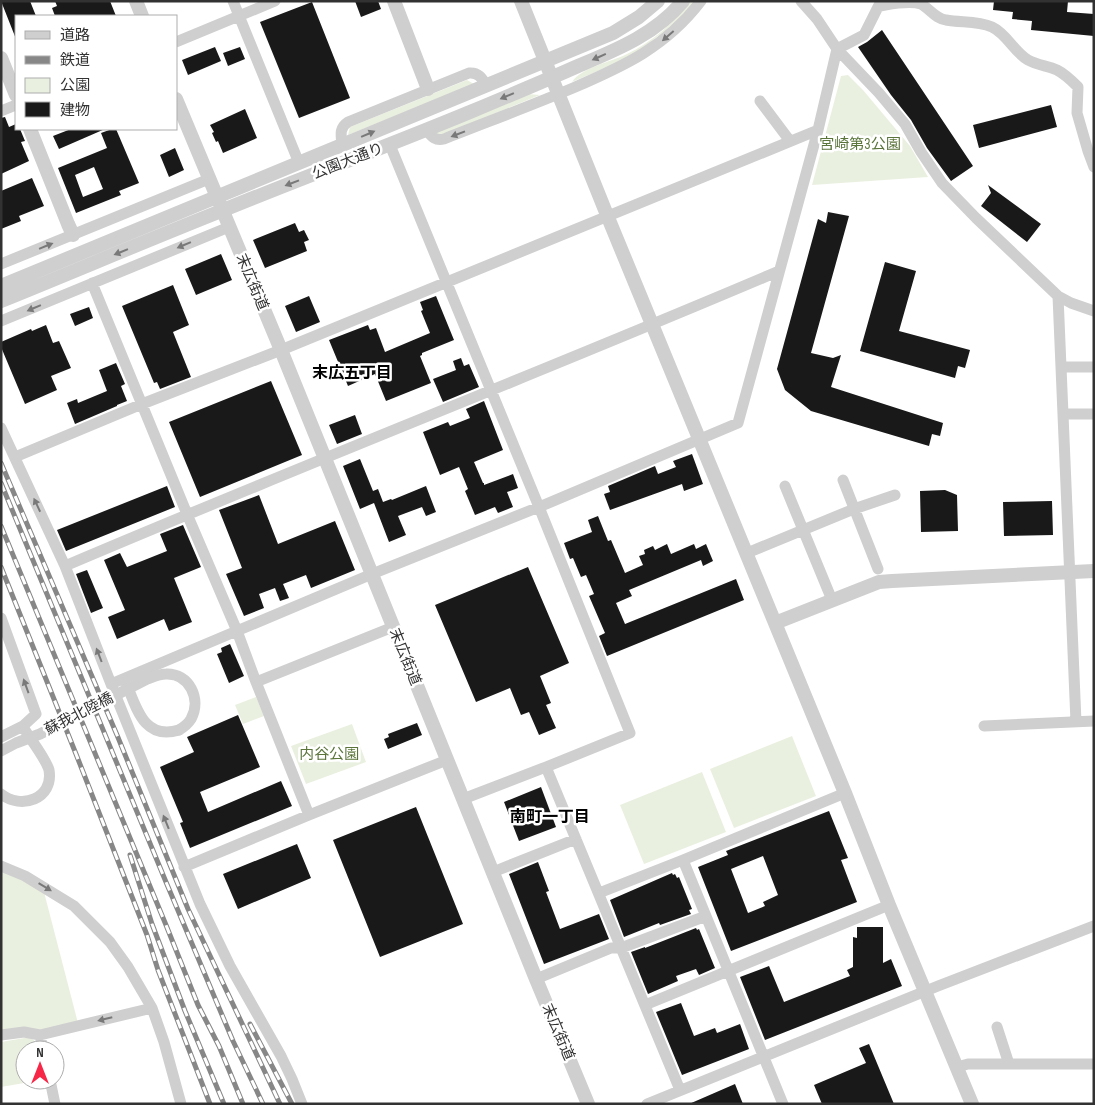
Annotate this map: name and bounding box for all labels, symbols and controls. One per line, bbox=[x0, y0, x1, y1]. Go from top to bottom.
legend bbox=[15, 15, 178, 130]
text: 道路 bbox=[60, 26, 90, 45]
one-way arrow bbox=[661, 31, 674, 42]
text: 鉄道 bbox=[60, 51, 90, 70]
one-way arrow bbox=[592, 53, 606, 61]
text: 公園 bbox=[60, 76, 90, 95]
one-way arrow bbox=[500, 93, 514, 101]
text: 建物 bbox=[60, 101, 90, 120]
one-way arrow bbox=[361, 130, 375, 138]
one-way arrow bbox=[450, 130, 465, 138]
park label: 宮崎第3公園 bbox=[819, 135, 901, 154]
street label: 公園大通り bbox=[310, 139, 386, 183]
one-way arrow bbox=[284, 179, 299, 187]
one-way arrow bbox=[39, 241, 53, 249]
one-way arrow bbox=[177, 242, 191, 250]
one-way arrow bbox=[113, 248, 128, 256]
street label: 末広街道 bbox=[232, 251, 272, 313]
one-way arrow bbox=[27, 304, 41, 312]
district label: 末広五丁目 bbox=[312, 364, 392, 383]
one-way arrow bbox=[33, 498, 41, 512]
street label: 末広街道 bbox=[385, 626, 425, 688]
one-way arrow bbox=[95, 648, 103, 662]
one-way arrow bbox=[22, 678, 30, 693]
street label: 蘇我北陸橋 bbox=[41, 689, 117, 739]
park label: 内谷公園 bbox=[299, 745, 359, 764]
district label: 南町一丁目 bbox=[510, 808, 590, 827]
one-way arrow bbox=[162, 814, 170, 829]
one-way arrow bbox=[38, 883, 52, 892]
street label: 末広街道 bbox=[538, 1001, 578, 1063]
one-way arrow bbox=[97, 1015, 112, 1023]
north arrow bbox=[15, 1040, 65, 1090]
text: N bbox=[36, 1044, 44, 1061]

